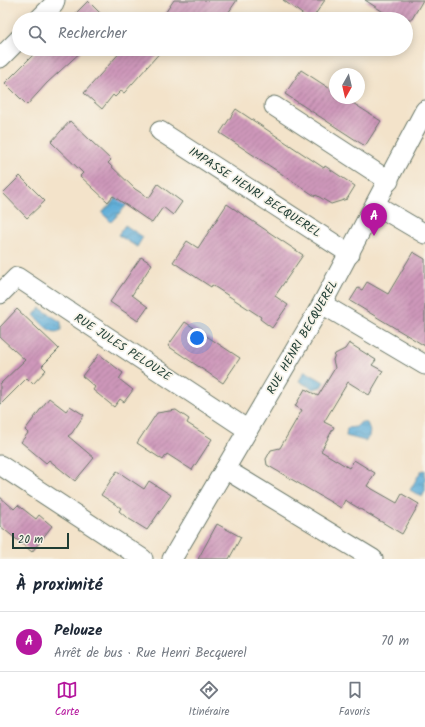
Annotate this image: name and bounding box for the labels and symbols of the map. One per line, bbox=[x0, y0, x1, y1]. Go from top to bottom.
north arrow bbox=[329, 68, 365, 104]
street label: IMPASSE HENRI BECQUEREL bbox=[185, 142, 325, 242]
pin: A bbox=[361, 203, 387, 236]
street label: RUE HENRI BECQUEREL bbox=[262, 277, 343, 398]
street label: RUE JULES PELOUZE bbox=[70, 309, 176, 387]
your location bbox=[187, 328, 207, 348]
scale bar bbox=[12, 531, 69, 550]

